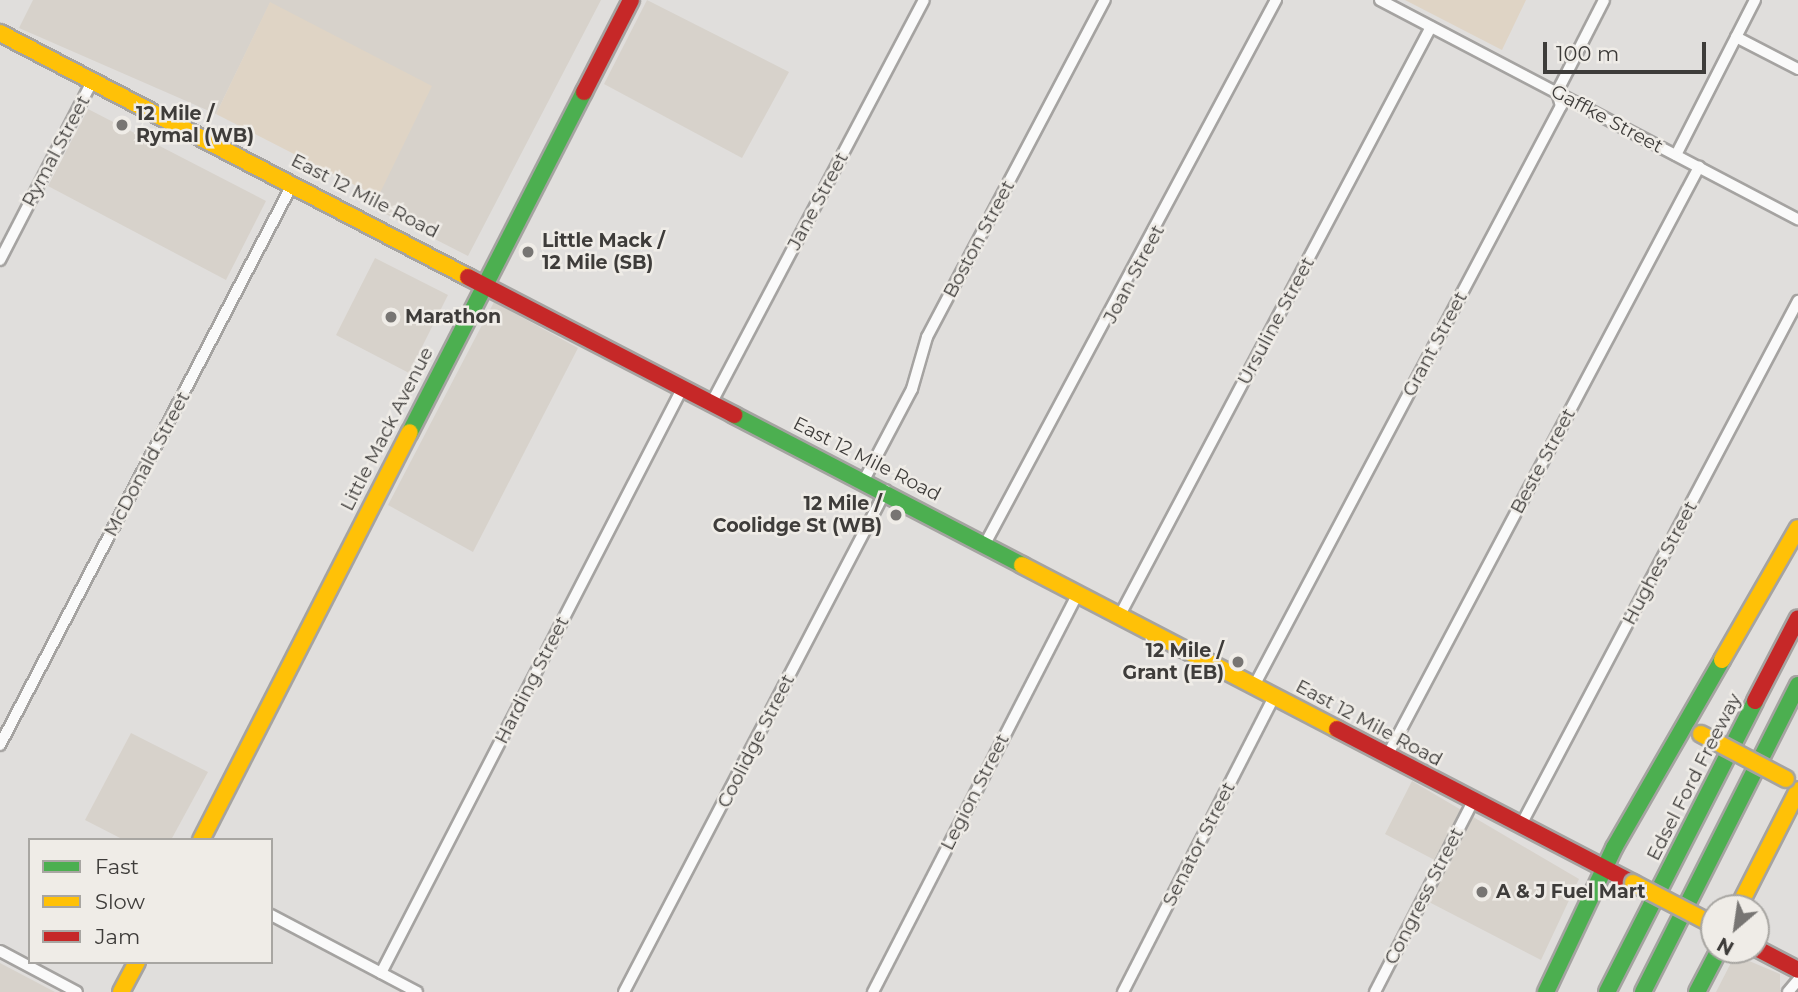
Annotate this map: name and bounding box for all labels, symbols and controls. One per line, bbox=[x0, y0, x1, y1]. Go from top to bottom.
scale bar bbox=[1546, 28, 1709, 72]
text: 100 m bbox=[1556, 41, 1619, 66]
street label: Gaffke Street bbox=[1547, 80, 1667, 158]
street label: Rymal Street bbox=[17, 91, 95, 211]
place label: 12 Mile / Rymal (WB) bbox=[136, 103, 254, 147]
marker: 12 Mile / Rymal (WB) bbox=[114, 117, 130, 133]
street label: Jane Street bbox=[783, 148, 853, 254]
street label: East 12 Mile Road bbox=[287, 149, 443, 243]
street label: Boston Street bbox=[938, 176, 1020, 302]
street label: Joan Street bbox=[1099, 221, 1169, 327]
place label: Little Mack / 12 Mile (SB) bbox=[542, 230, 665, 274]
marker: Little Mack / 12 Mile (SB) bbox=[520, 244, 536, 260]
street label: Ursuline Street bbox=[1233, 253, 1319, 389]
street label: Grant Street bbox=[1398, 288, 1472, 400]
place label: Marathon bbox=[405, 306, 501, 328]
marker: Marathon bbox=[383, 309, 399, 325]
street label: Little Mack Avenue bbox=[336, 343, 438, 515]
street label: McDonald Street bbox=[99, 388, 195, 540]
street label: Beste Street bbox=[1506, 404, 1580, 518]
street label: East 12 Mile Road bbox=[789, 412, 945, 506]
place label: 12 Mile / Coolidge St (WB) bbox=[713, 493, 882, 537]
street label: Hughes Street bbox=[1618, 497, 1702, 629]
marker: 12 Mile / Coolidge St (WB) bbox=[888, 507, 904, 523]
street label: Harding Street bbox=[490, 612, 574, 748]
place label: 12 Mile / Grant (EB) bbox=[1123, 640, 1224, 684]
marker: 12 Mile / Grant (EB) bbox=[1230, 654, 1246, 670]
street label: Coolidge Street bbox=[713, 670, 799, 812]
street label: East 12 Mile Road bbox=[1292, 675, 1446, 771]
street label: Edsel Ford Freeway bbox=[1642, 690, 1746, 864]
street label: Legion Street bbox=[936, 730, 1014, 854]
street label: Senator Street bbox=[1158, 778, 1240, 910]
street label: Congress Street bbox=[1380, 824, 1468, 968]
legend bbox=[28, 838, 273, 964]
text: Fast bbox=[95, 854, 139, 879]
place label: A & J Fuel Mart bbox=[1496, 881, 1645, 903]
marker: A & J Fuel Mart bbox=[1474, 884, 1490, 900]
text: Slow bbox=[95, 889, 145, 914]
north arrow bbox=[1700, 894, 1770, 964]
text: Jam bbox=[95, 924, 140, 949]
text: N bbox=[1713, 932, 1738, 960]

